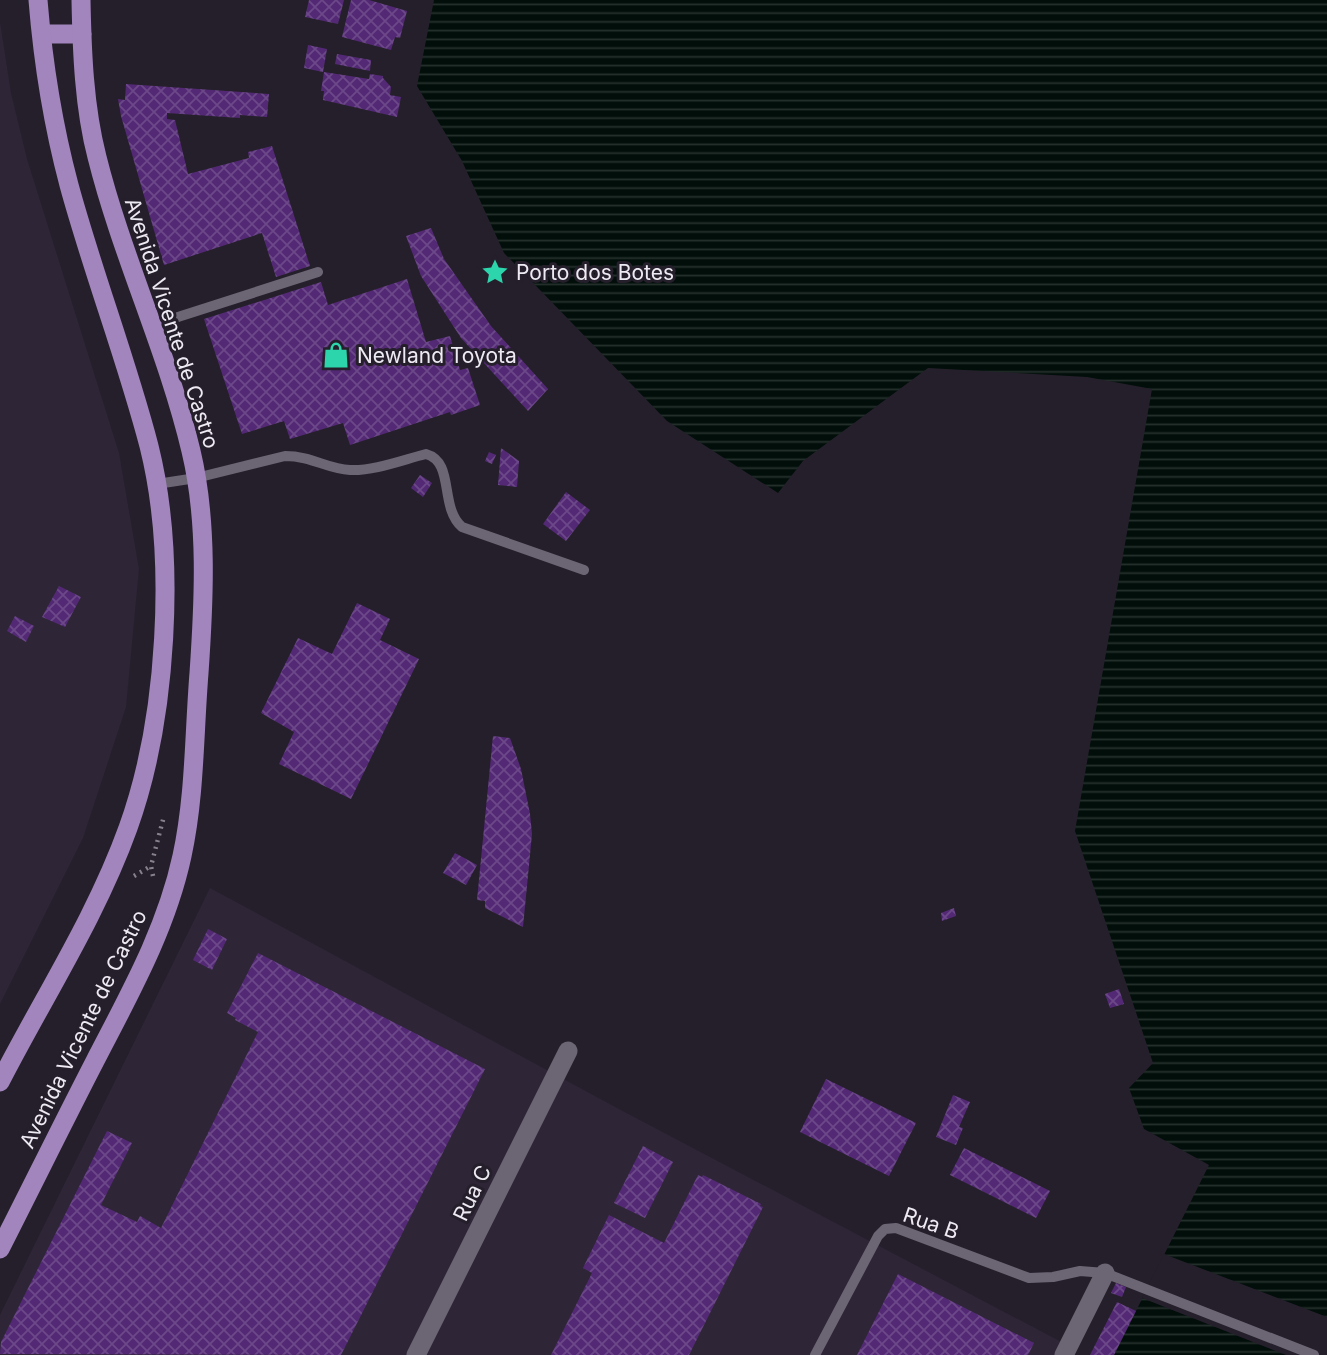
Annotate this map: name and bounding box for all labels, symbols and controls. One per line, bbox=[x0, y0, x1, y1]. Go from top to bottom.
street label: Avenida Vicente de Castro bbox=[120, 195, 224, 451]
place icon: Porto dos Botes bbox=[480, 257, 510, 287]
place label: Porto dos Botes bbox=[516, 260, 674, 285]
shop icon: Newland Toyota bbox=[321, 340, 351, 370]
place label: Newland Toyota bbox=[357, 343, 517, 368]
street label: Avenida Vicente de Castro bbox=[14, 906, 152, 1152]
street label: Rua C bbox=[448, 1161, 496, 1225]
street label: Rua B bbox=[900, 1202, 962, 1244]

